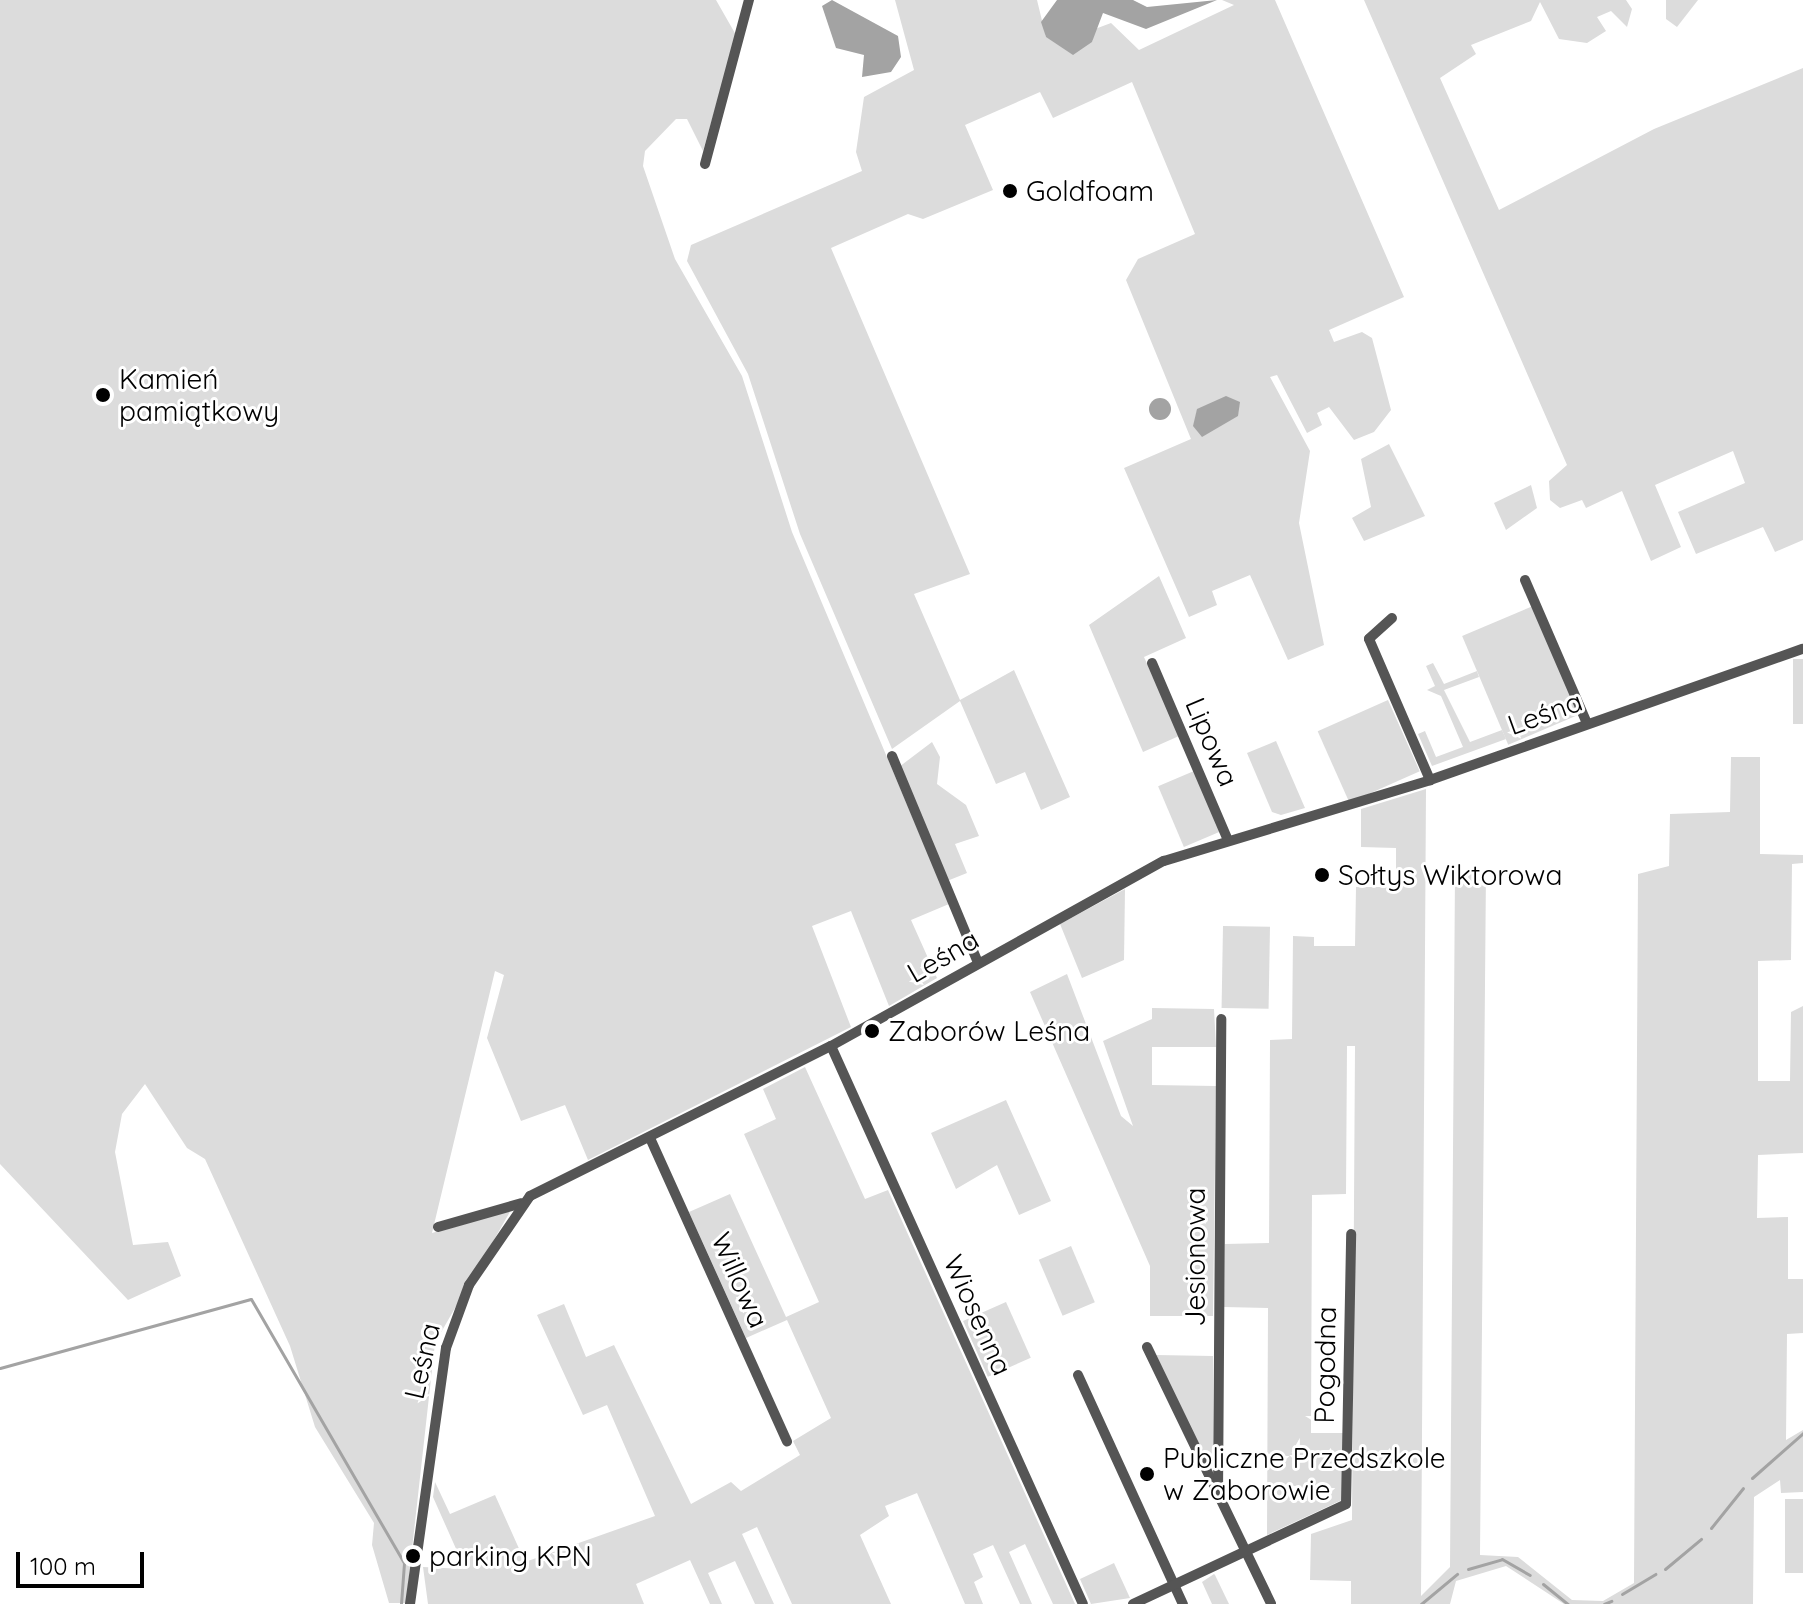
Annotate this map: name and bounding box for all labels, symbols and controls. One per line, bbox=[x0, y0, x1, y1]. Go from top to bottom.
place label: Goldfoam bbox=[1026, 174, 1154, 208]
marker: Goldfoam bbox=[1001, 182, 1019, 200]
place label: Kamień pamiątkowy bbox=[119, 362, 279, 428]
marker: Kamień pamiątkowy bbox=[94, 386, 112, 404]
street label: Leśna bbox=[1503, 684, 1587, 742]
street label: Lipowa bbox=[1178, 693, 1246, 791]
place label: Sołtys Wiktorowa bbox=[1338, 858, 1563, 892]
marker: Sołtys Wiktorowa bbox=[1313, 866, 1331, 884]
street label: Leśna bbox=[901, 922, 985, 990]
place label: Zaborów Leśna bbox=[888, 1014, 1090, 1048]
marker: Zaborów Leśna bbox=[863, 1022, 881, 1040]
street label: Jesionowa bbox=[1178, 1187, 1212, 1327]
street label: Willowa bbox=[704, 1227, 776, 1333]
street label: Wiosenna bbox=[937, 1250, 1019, 1380]
street label: Pogodna bbox=[1307, 1306, 1343, 1424]
street label: Leśna bbox=[397, 1320, 447, 1402]
place label: Publiczne Przedszkole w Zaborowie bbox=[1163, 1441, 1446, 1507]
marker: Publiczne Przedszkole w Zaborowie bbox=[1138, 1465, 1156, 1483]
scale bar bbox=[20, 1536, 148, 1586]
place label: parking KPN bbox=[429, 1539, 592, 1573]
marker: parking KPN bbox=[404, 1547, 422, 1565]
text: 100 m bbox=[30, 1551, 96, 1581]

